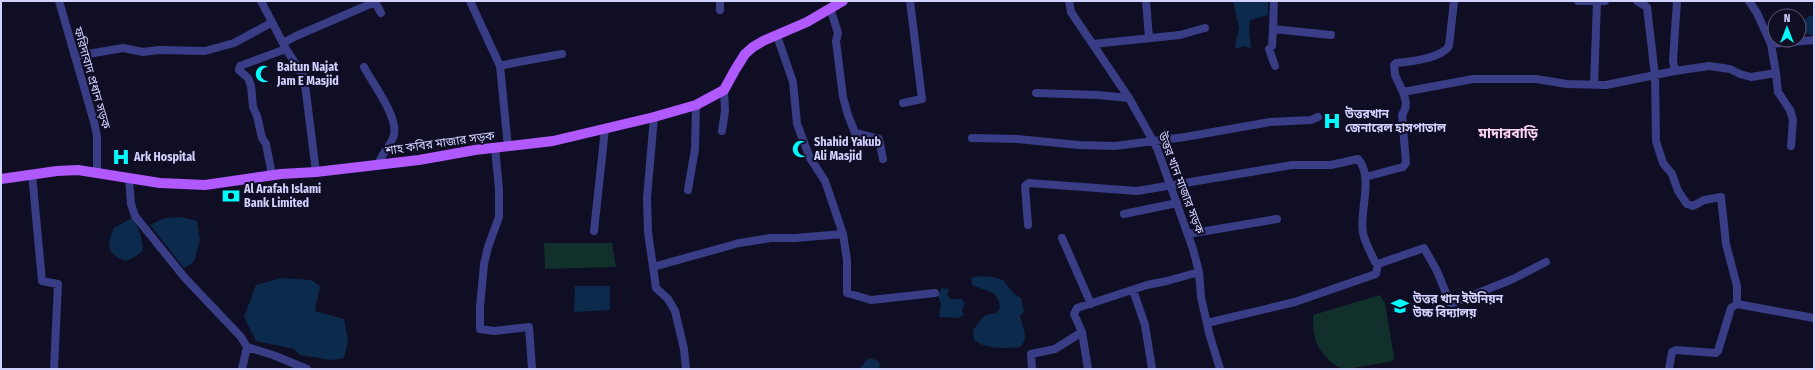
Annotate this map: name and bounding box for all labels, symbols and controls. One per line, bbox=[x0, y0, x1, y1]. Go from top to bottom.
north arrow bbox=[1767, 8, 1807, 48]
text: N bbox=[1784, 12, 1790, 25]
street label: ফরিদাবাদ প্রধান সড়ক bbox=[70, 24, 114, 131]
place label: Baitun Najat Jam E Masjid bbox=[276, 60, 339, 88]
mosque icon: Baitun Najat Jam E Masjid bbox=[254, 64, 274, 84]
place label: উত্তরখান জেনারেল হাসপাতাল bbox=[1344, 106, 1447, 135]
hospital icon: উত্তরখান জেনারেল হাসপাতাল bbox=[1322, 111, 1342, 131]
district label: মাদারবাড়ি bbox=[1477, 125, 1539, 142]
street label: শাহ কবির মাজার সড়ক bbox=[383, 127, 496, 158]
street label: উত্তর খান মাজার সড়ক bbox=[1155, 129, 1208, 236]
place label: Shahid Yakub Ali Masjid bbox=[813, 135, 882, 163]
mosque icon: Shahid Yakub Ali Masjid bbox=[791, 139, 811, 159]
hospital icon: Ark Hospital bbox=[111, 147, 131, 167]
place label: Ark Hospital bbox=[133, 150, 196, 164]
place label: Al Arafah Islami Bank Limited bbox=[243, 182, 321, 210]
bank icon: Al Arafah Islami Bank Limited bbox=[221, 186, 241, 206]
place label: উত্তর খান ইউনিয়ন উচ্চ বিদ্যালয় bbox=[1412, 291, 1504, 320]
school or university icon: উত্তর খান ইউনিয়ন উচ্চ বিদ্যালয় bbox=[1390, 296, 1410, 316]

